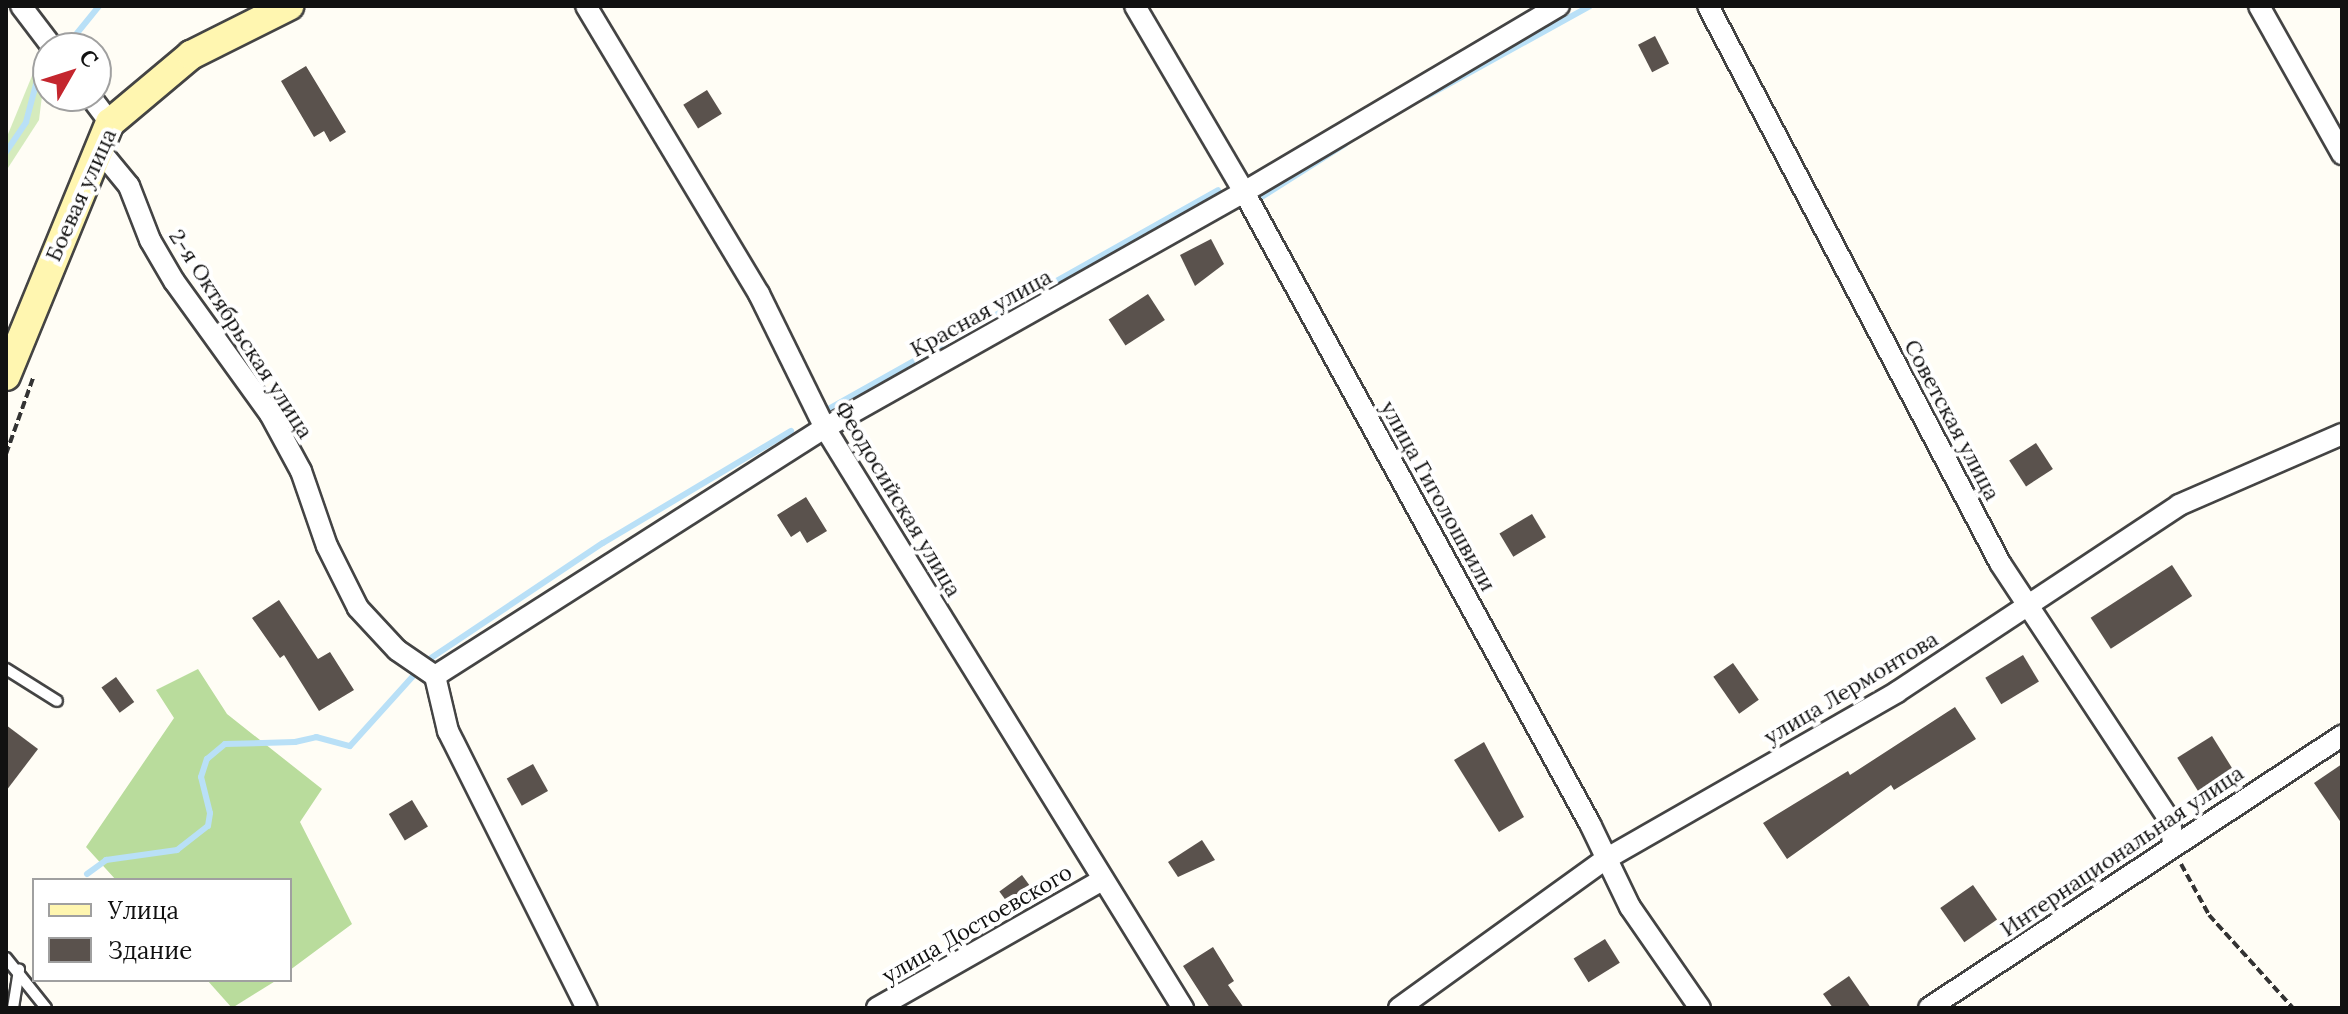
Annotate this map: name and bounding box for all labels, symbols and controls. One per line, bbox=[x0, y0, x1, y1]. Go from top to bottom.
north arrow bbox=[32, 32, 112, 112]
text: С bbox=[73, 43, 105, 73]
street label: Боевая улица bbox=[40, 125, 122, 265]
street label: 2-я Октябрьская улица bbox=[163, 224, 319, 444]
street label: Красная улица bbox=[906, 263, 1056, 363]
street label: Советская улица bbox=[1898, 335, 2006, 505]
street label: Феодосийская улица bbox=[829, 396, 967, 602]
street label: улица Гиголошвили bbox=[1375, 396, 1501, 596]
street label: улица Лермонтова bbox=[1759, 626, 1943, 750]
street label: Интернациональная улица bbox=[1996, 760, 2248, 942]
street label: улица Достоевского bbox=[877, 859, 1077, 989]
legend bbox=[32, 878, 292, 982]
text: Улица bbox=[108, 895, 179, 926]
text: Здание bbox=[108, 935, 192, 966]

